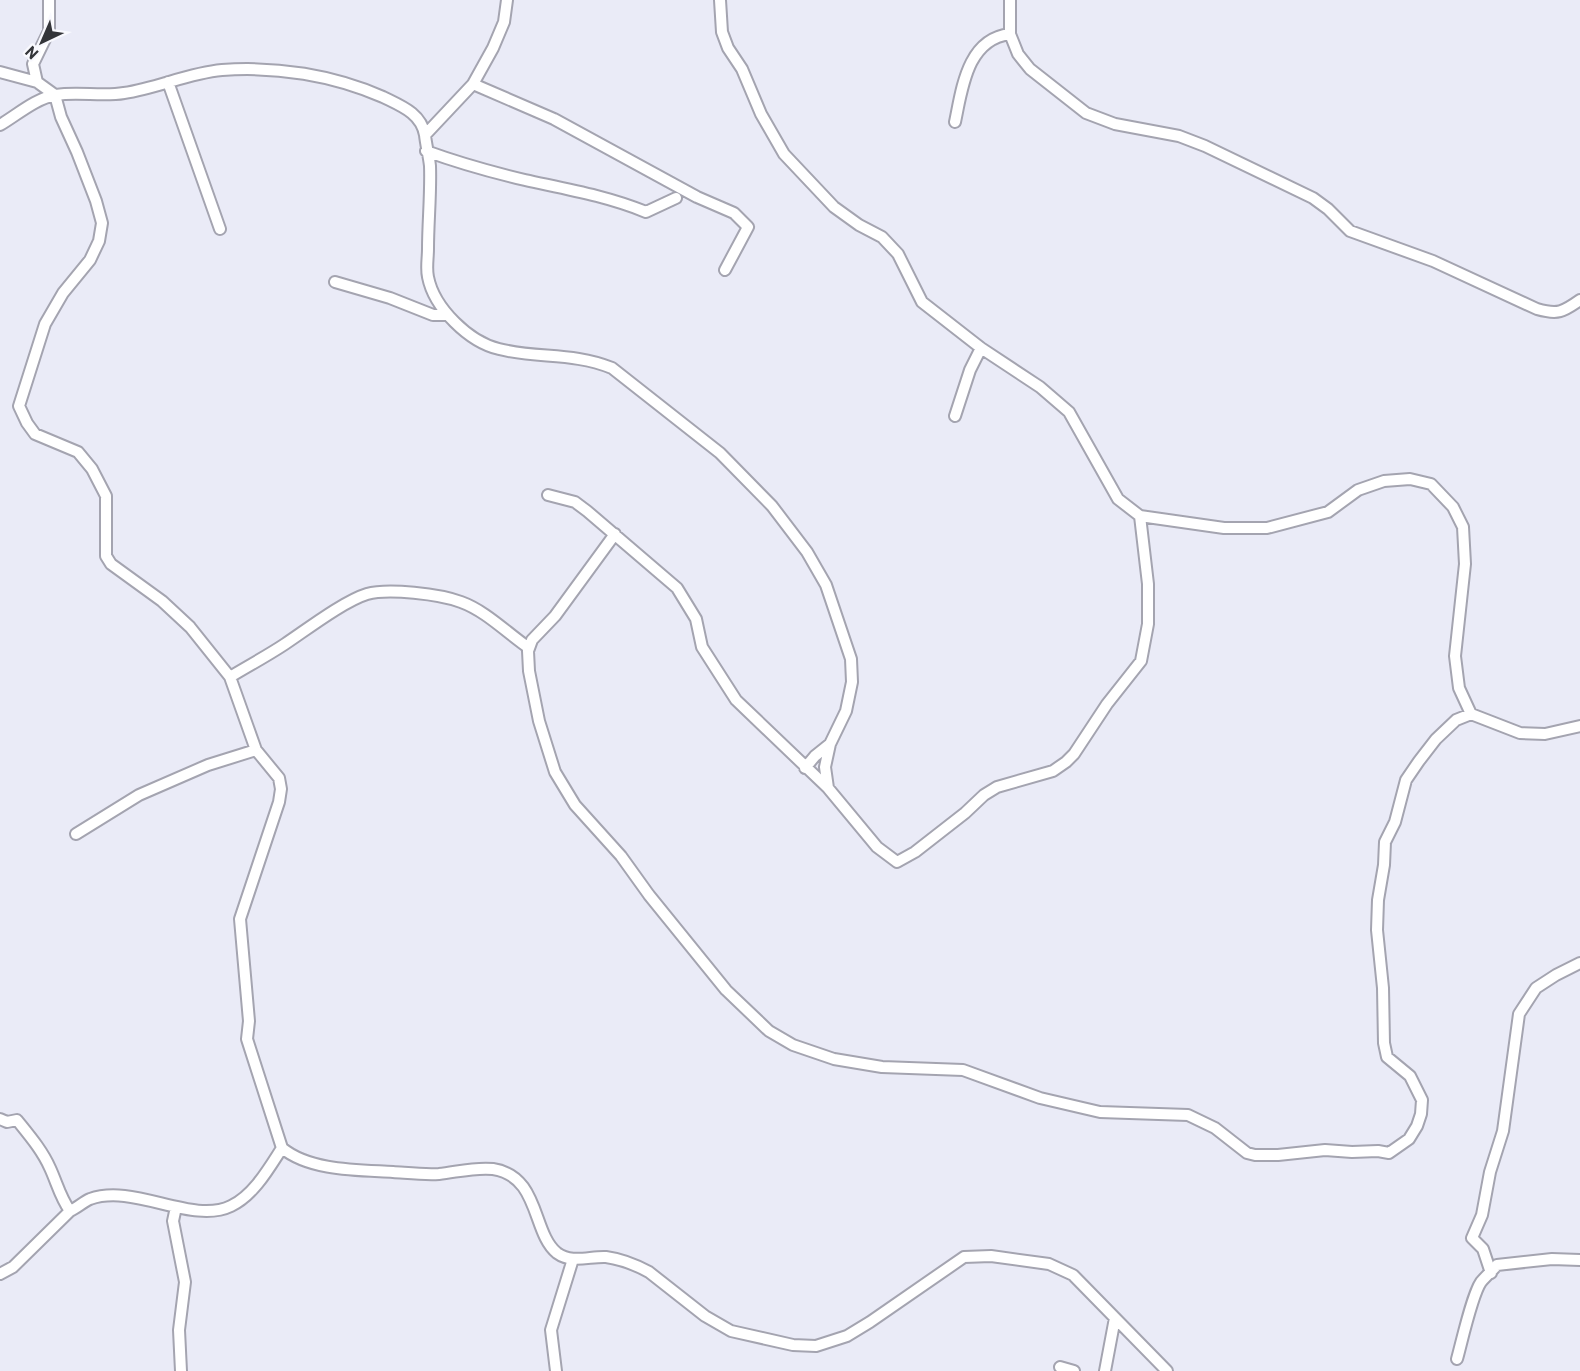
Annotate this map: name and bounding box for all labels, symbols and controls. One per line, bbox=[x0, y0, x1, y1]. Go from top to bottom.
north arrow bbox=[12, 12, 72, 72]
text: N bbox=[21, 43, 42, 64]

